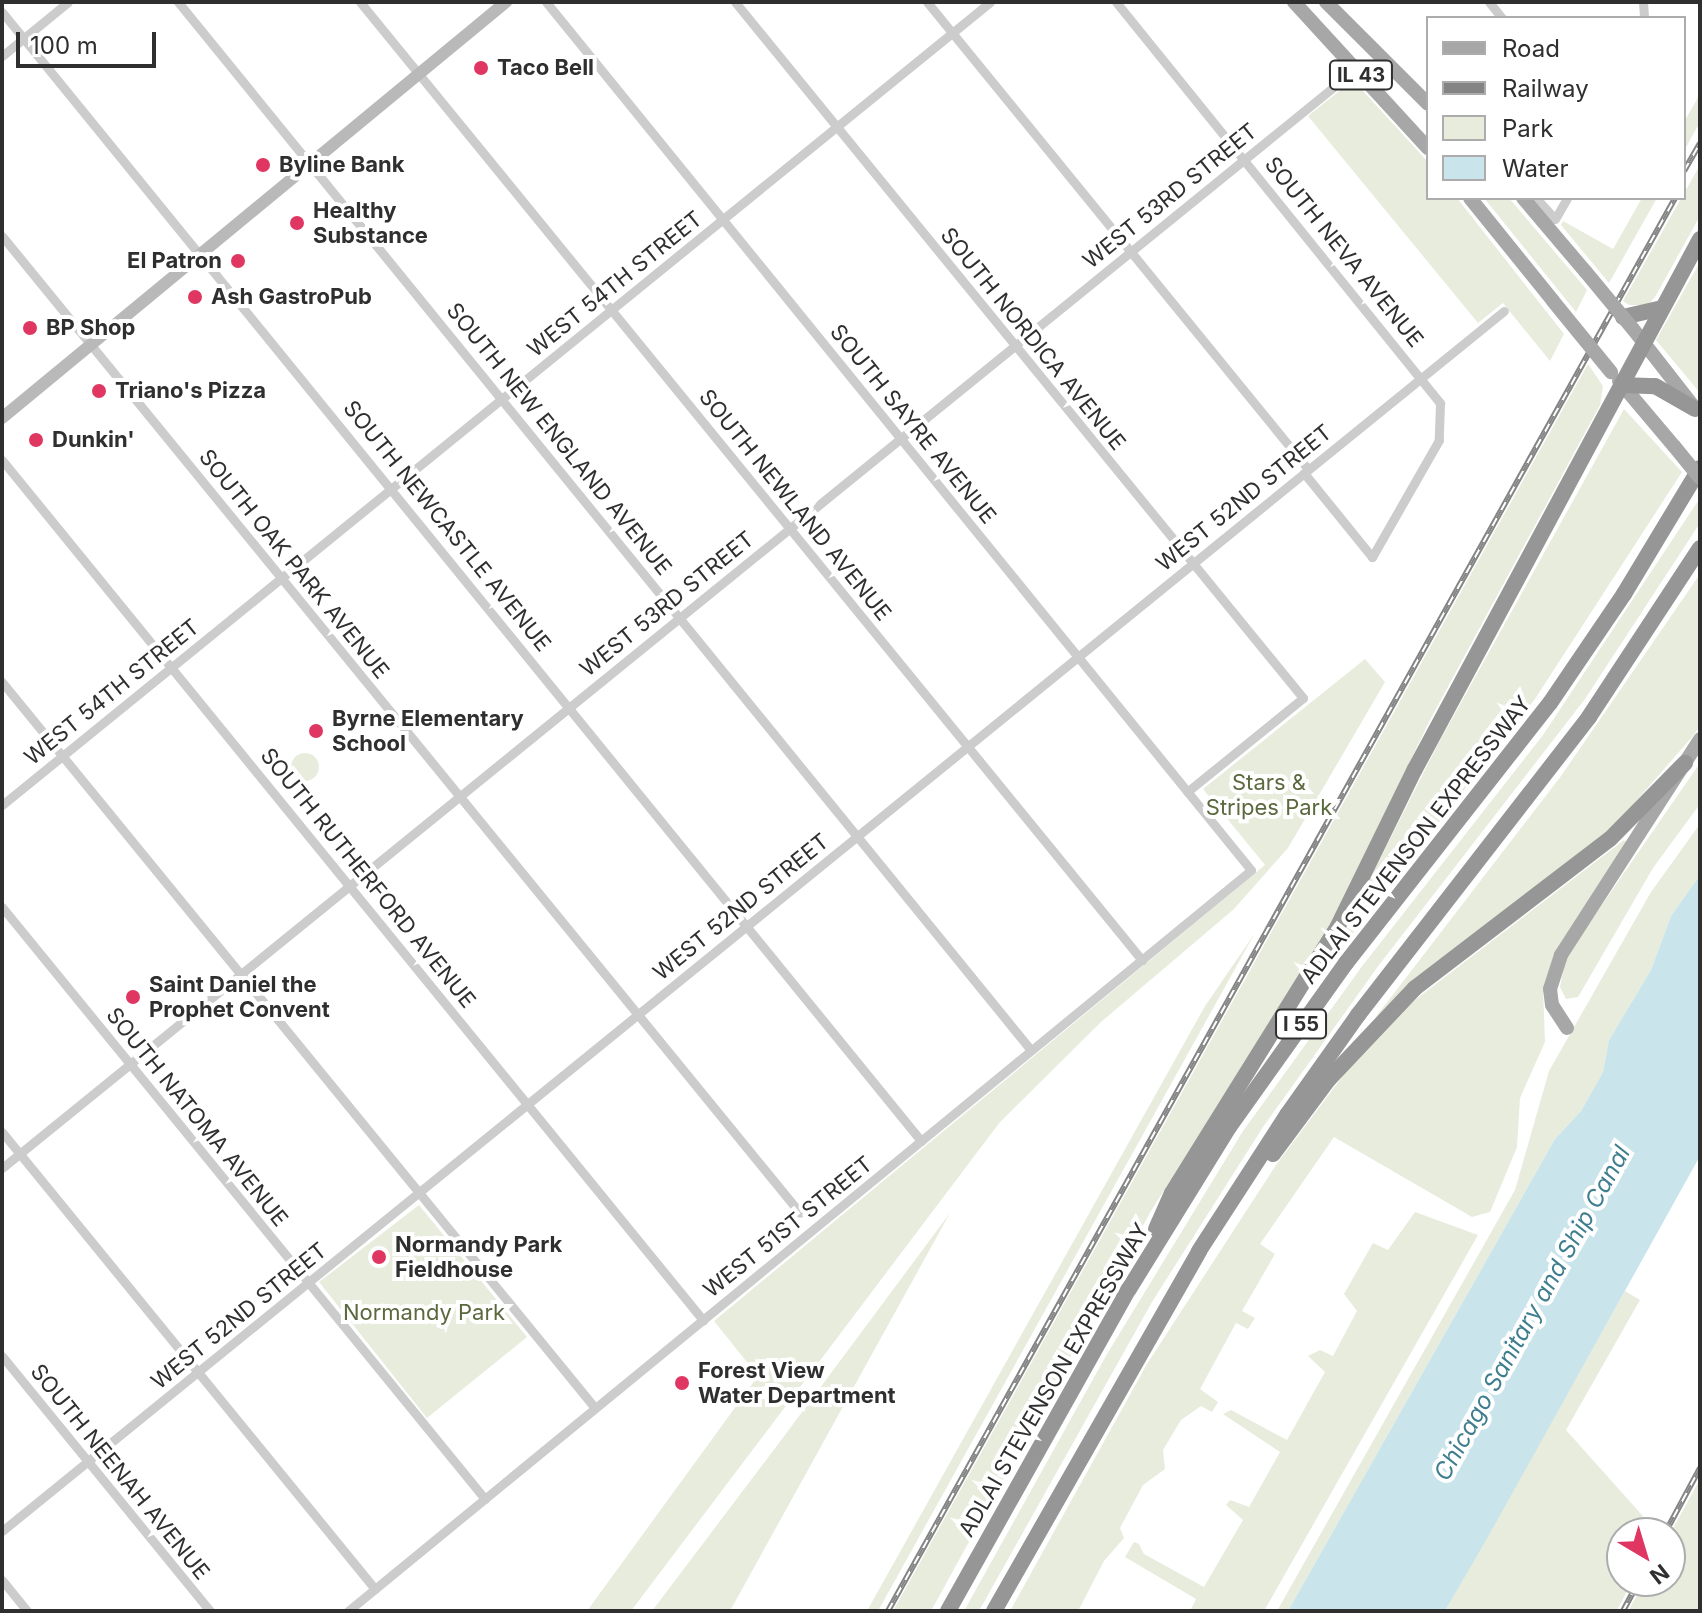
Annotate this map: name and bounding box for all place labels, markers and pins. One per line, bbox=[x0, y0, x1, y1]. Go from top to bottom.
place label: Taco Bell bbox=[497, 55, 594, 81]
marker: Taco Bell bbox=[472, 59, 490, 77]
place label: Byline Bank bbox=[279, 152, 405, 178]
marker: Byline Bank bbox=[254, 156, 272, 174]
place label: Healthy Substance bbox=[313, 197, 428, 248]
marker: Healthy Substance bbox=[288, 214, 306, 232]
place label: El Patron bbox=[127, 248, 222, 274]
marker: El Patron bbox=[229, 252, 247, 270]
place label: Ash GastroPub bbox=[211, 284, 372, 310]
marker: Ash GastroPub bbox=[186, 288, 204, 306]
place label: BP Shop bbox=[46, 315, 135, 341]
marker: BP Shop bbox=[21, 319, 39, 337]
place label: Triano's Pizza bbox=[115, 378, 266, 404]
marker: Triano's Pizza bbox=[90, 382, 108, 400]
place label: Dunkin' bbox=[52, 427, 135, 453]
marker: Dunkin' bbox=[27, 431, 45, 449]
place label: Byrne Elementary School bbox=[332, 705, 524, 756]
marker: Byrne Elementary School bbox=[307, 722, 325, 740]
place label: Saint Daniel the Prophet Convent bbox=[149, 971, 330, 1022]
marker: Saint Daniel the Prophet Convent bbox=[124, 988, 142, 1006]
place label: Normandy Park Fieldhouse bbox=[395, 1231, 562, 1282]
marker: Normandy Park Fieldhouse bbox=[370, 1248, 388, 1266]
place label: Forest View Water Department bbox=[698, 1357, 896, 1408]
marker: Forest View Water Department bbox=[673, 1374, 691, 1392]

